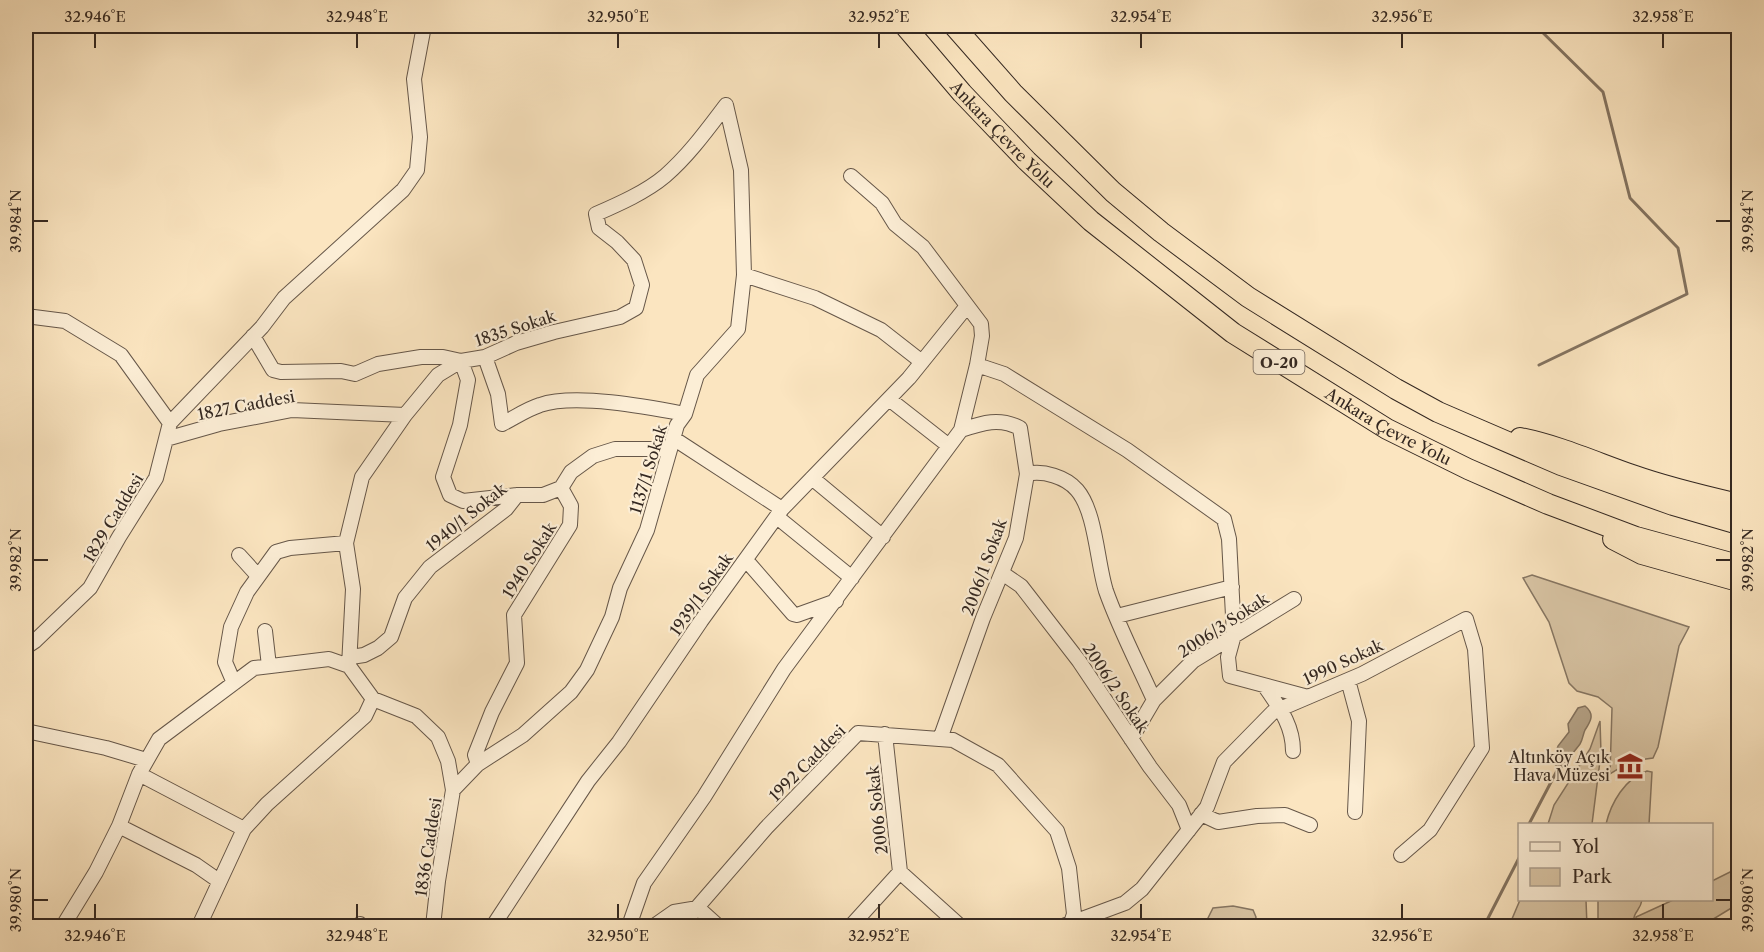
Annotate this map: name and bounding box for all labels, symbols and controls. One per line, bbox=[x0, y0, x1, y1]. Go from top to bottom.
text: 32.946°E bbox=[64, 7, 126, 26]
text: 32.948°E bbox=[326, 7, 388, 26]
text: 32.950°E bbox=[587, 7, 649, 26]
text: 32.952°E bbox=[848, 7, 910, 26]
text: 32.954°E bbox=[1110, 7, 1172, 26]
text: 32.956°E bbox=[1371, 7, 1433, 26]
text: 32.958°E bbox=[1632, 7, 1694, 26]
street label: Ankara Çevre Yolu bbox=[946, 76, 1059, 192]
text: 39.984°N bbox=[6, 189, 25, 253]
text: 39.984°N bbox=[1738, 189, 1757, 253]
street label: 1835 Sokak bbox=[472, 305, 559, 350]
road number: O-20 bbox=[1254, 350, 1304, 374]
street label: Ankara Çevre Yolu bbox=[1321, 383, 1455, 469]
street label: 1827 Caddesi bbox=[196, 386, 296, 424]
street label: 1137/1 Sokak bbox=[625, 421, 671, 516]
street label: 1829 Caddesi bbox=[79, 470, 147, 566]
street label: 1940/1 Sokak bbox=[422, 478, 511, 556]
street label: 2006/1 Sokak bbox=[957, 515, 1011, 618]
street label: 1940 Sokak bbox=[498, 518, 561, 602]
text: 39.982°N bbox=[6, 528, 25, 592]
text: 39.982°N bbox=[1738, 528, 1757, 592]
street label: 1939/1 Sokak bbox=[665, 548, 737, 639]
street label: 2006/3 Sokak bbox=[1174, 588, 1273, 662]
street label: 1990 Sokak bbox=[1300, 634, 1387, 689]
street label: 2006/2 Sokak bbox=[1079, 639, 1154, 737]
street label: 1992 Caddesi bbox=[765, 720, 850, 805]
place label: Altınköy Açık Hava Müzesi bbox=[1508, 747, 1611, 785]
museum icon: Altınköy Açık Hava Müzesi bbox=[1615, 751, 1645, 781]
street label: 2006 Sokak bbox=[862, 764, 892, 855]
street label: 1836 Caddesi bbox=[410, 796, 446, 898]
legend bbox=[1518, 823, 1713, 901]
text: Yol bbox=[1571, 836, 1599, 858]
text: Park bbox=[1572, 866, 1613, 888]
text: 39.980°N bbox=[6, 868, 25, 932]
text: 39.980°N bbox=[1738, 868, 1757, 932]
text: 32.946°E bbox=[64, 926, 126, 945]
text: 32.948°E bbox=[326, 926, 388, 945]
text: 32.950°E bbox=[587, 926, 649, 945]
text: 32.952°E bbox=[848, 926, 910, 945]
text: 32.954°E bbox=[1110, 926, 1172, 945]
text: 32.956°E bbox=[1371, 926, 1433, 945]
text: 32.958°E bbox=[1632, 926, 1694, 945]

